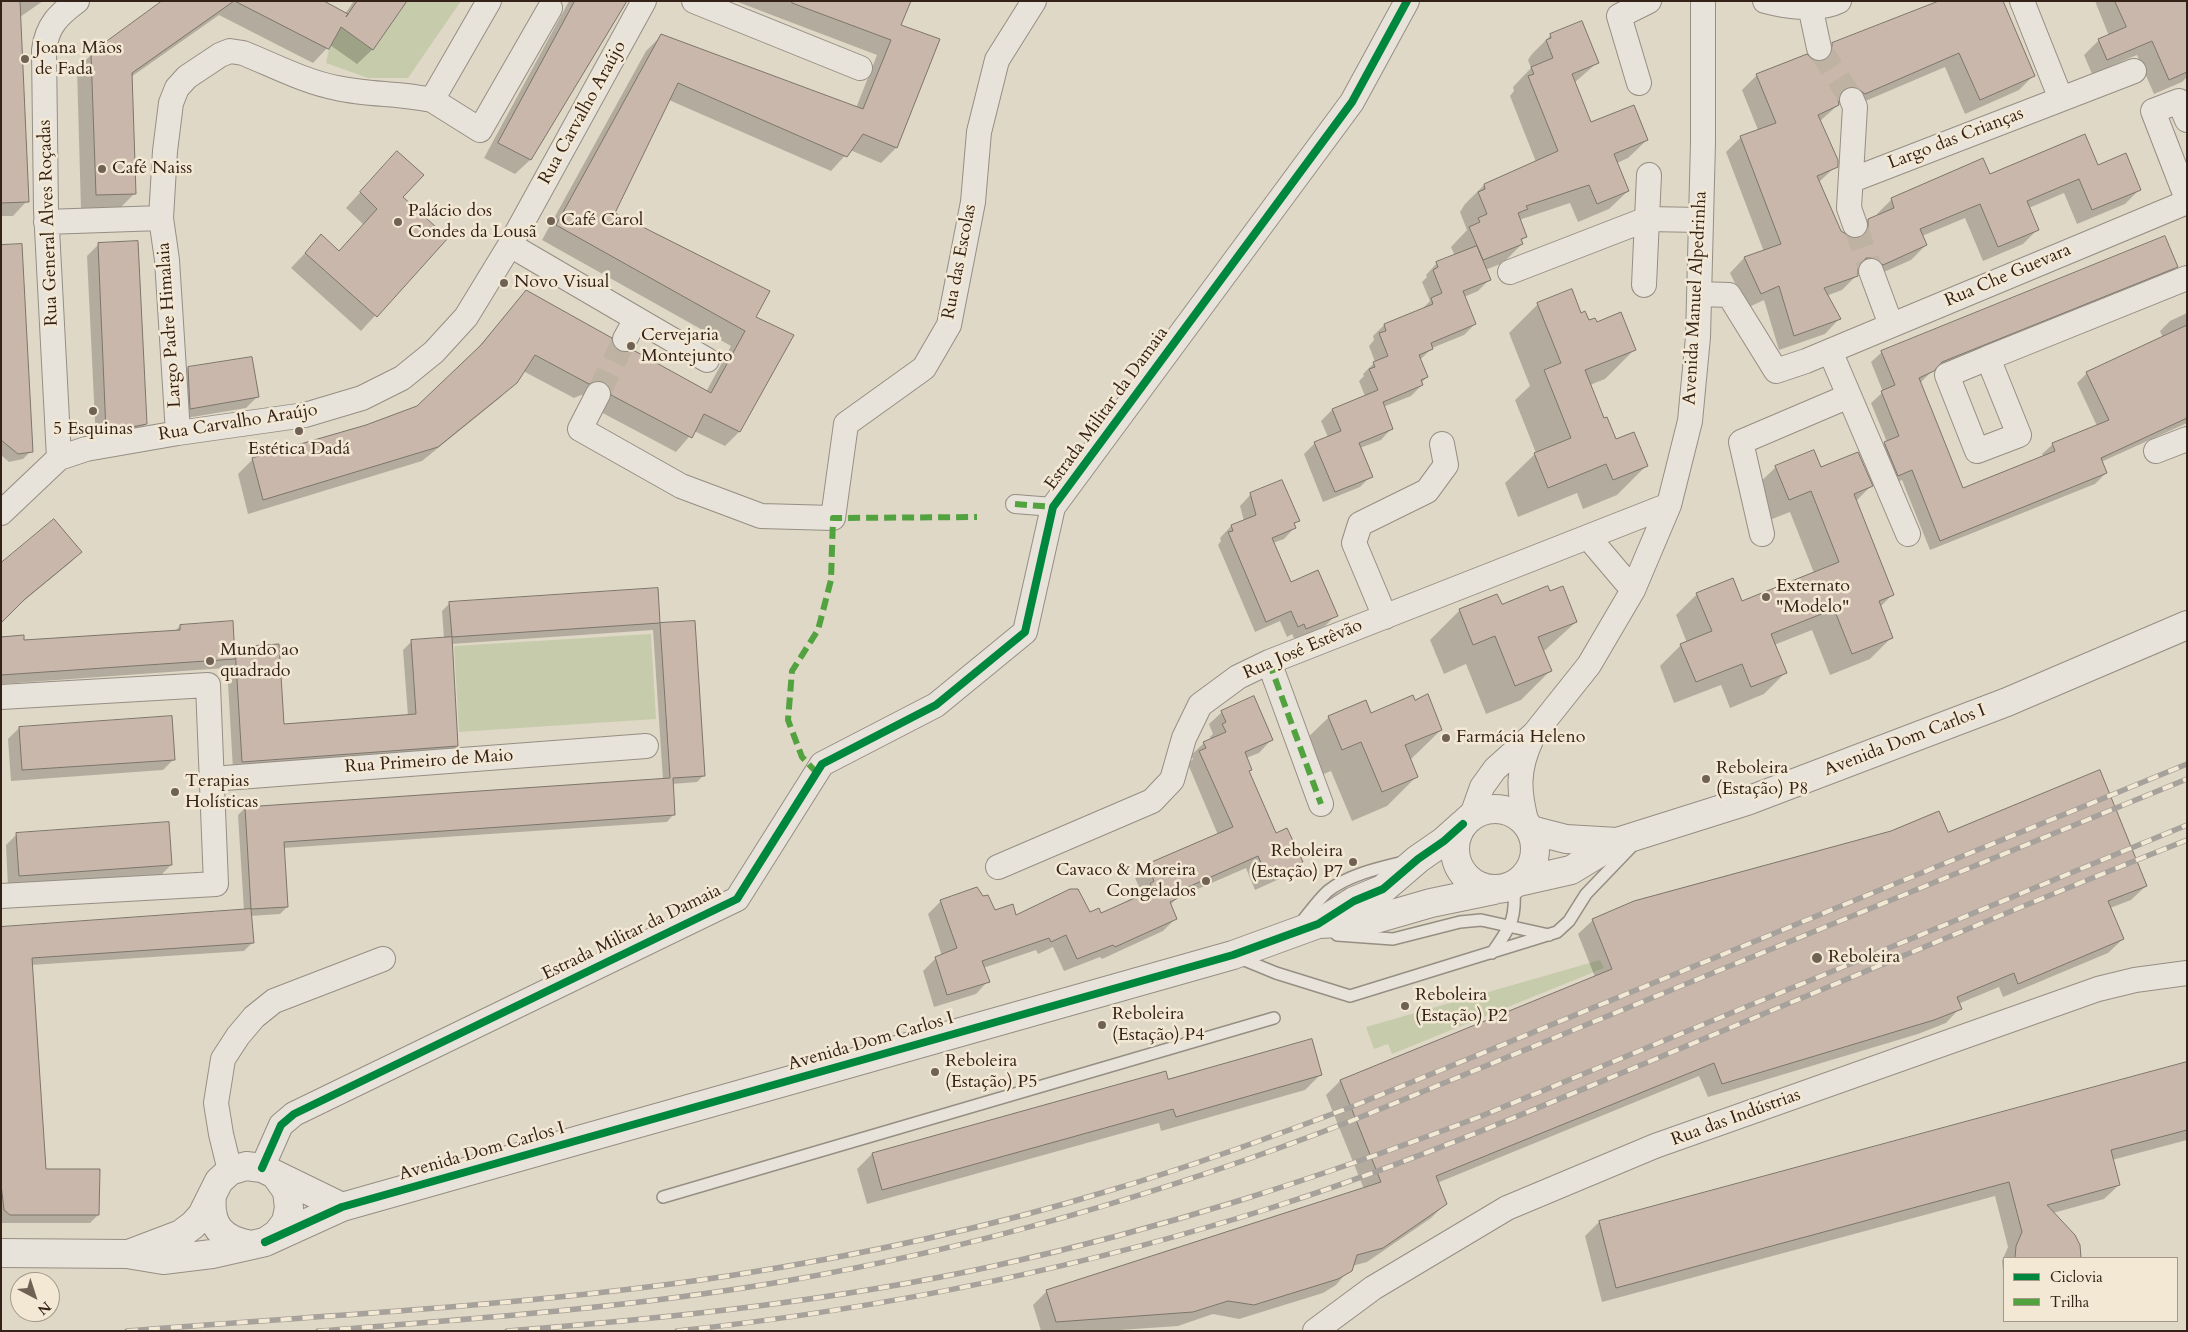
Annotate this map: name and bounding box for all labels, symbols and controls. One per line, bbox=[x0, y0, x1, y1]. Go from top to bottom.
street label: Rua Carvalho Araújo bbox=[535, 37, 631, 189]
place label: Joana Mãos de Fada bbox=[35, 38, 122, 80]
marker: Joana Mãos de Fada bbox=[19, 53, 31, 65]
street label: Largo das Crianças bbox=[1885, 103, 2027, 175]
street label: Rua General Alves Roçadas bbox=[35, 119, 63, 327]
place label: Café Naiss bbox=[112, 158, 192, 180]
marker: Café Naiss bbox=[96, 163, 108, 175]
street label: Avenida Manuel Alpedrinha bbox=[1680, 190, 1712, 406]
place label: Palácio dos Condes da Lousã bbox=[408, 201, 537, 243]
street label: Rua das Escolas bbox=[938, 203, 982, 321]
place label: Café Carol bbox=[561, 210, 643, 232]
marker: Café Carol bbox=[545, 215, 557, 227]
marker: Palácio dos Condes da Lousã bbox=[392, 216, 404, 228]
street label: Rua Che Guevara bbox=[1942, 240, 2074, 312]
street label: Largo Padre Himalaia bbox=[153, 242, 187, 408]
place label: Novo Visual bbox=[514, 272, 609, 294]
marker: Novo Visual bbox=[498, 277, 510, 289]
street label: Estrada Militar da Damaia bbox=[1041, 323, 1173, 495]
place label: Cervejaria Montejunto bbox=[641, 325, 732, 368]
marker: Cervejaria Montejunto bbox=[625, 340, 637, 352]
street label: Rua Carvalho Araújo bbox=[157, 400, 319, 446]
marker: 5 Esquinas bbox=[87, 405, 99, 417]
place label: 5 Esquinas bbox=[53, 419, 133, 441]
marker: Estética Dadá bbox=[293, 425, 305, 437]
place label: Estética Dadá bbox=[248, 439, 350, 461]
place label: Externato "Modelo" bbox=[1776, 576, 1850, 618]
marker: Externato "Modelo" bbox=[1760, 591, 1772, 603]
street label: Rua José Estêvão bbox=[1240, 615, 1366, 685]
place label: Mundo ao quadrado bbox=[220, 640, 299, 682]
marker: Mundo ao quadrado bbox=[204, 655, 216, 667]
street label: Avenida Dom Carlos I bbox=[1821, 700, 1989, 782]
place label: Farmácia Heleno bbox=[1456, 727, 1585, 749]
marker: Farmácia Heleno bbox=[1440, 732, 1452, 744]
street label: Rua Primeiro de Maio bbox=[344, 745, 514, 779]
place label: Reboleira (Estação) P8 bbox=[1716, 758, 1808, 801]
place label: Terapias Holísticas bbox=[185, 771, 258, 814]
marker: Reboleira (Estação) P8 bbox=[1700, 773, 1712, 785]
marker: Terapias Holísticas bbox=[169, 786, 181, 798]
place label: Reboleira (Estação) P7 bbox=[1251, 841, 1343, 884]
marker: Reboleira (Estação) P7 bbox=[1347, 856, 1359, 868]
place label: Cavaco & Moreira Congelados bbox=[1056, 860, 1196, 902]
marker: Cavaco & Moreira Congelados bbox=[1200, 875, 1212, 887]
street label: Estrada Militar da Damaia bbox=[539, 880, 725, 986]
place label: Reboleira bbox=[1828, 947, 1900, 969]
marker: Reboleira bbox=[1810, 951, 1824, 965]
place label: Reboleira (Estação) P2 bbox=[1415, 985, 1507, 1028]
marker: Reboleira (Estação) P2 bbox=[1399, 1000, 1411, 1012]
place label: Reboleira (Estação) P4 bbox=[1112, 1004, 1204, 1046]
street label: Avenida Dom Carlos I bbox=[786, 1008, 956, 1076]
marker: Reboleira (Estação) P4 bbox=[1096, 1019, 1108, 1031]
place label: Reboleira (Estação) P5 bbox=[945, 1051, 1037, 1094]
marker: Reboleira (Estação) P5 bbox=[929, 1066, 941, 1078]
street label: Rua das Indústrias bbox=[1668, 1085, 1804, 1151]
street label: Avenida Dom Carlos I bbox=[397, 1118, 567, 1186]
legend bbox=[2003, 1257, 2178, 1322]
text: Ciclovia bbox=[2050, 1267, 2103, 1287]
north arrow bbox=[10, 1272, 60, 1322]
text: Trilha bbox=[2050, 1292, 2089, 1312]
text: N bbox=[34, 1297, 55, 1319]

